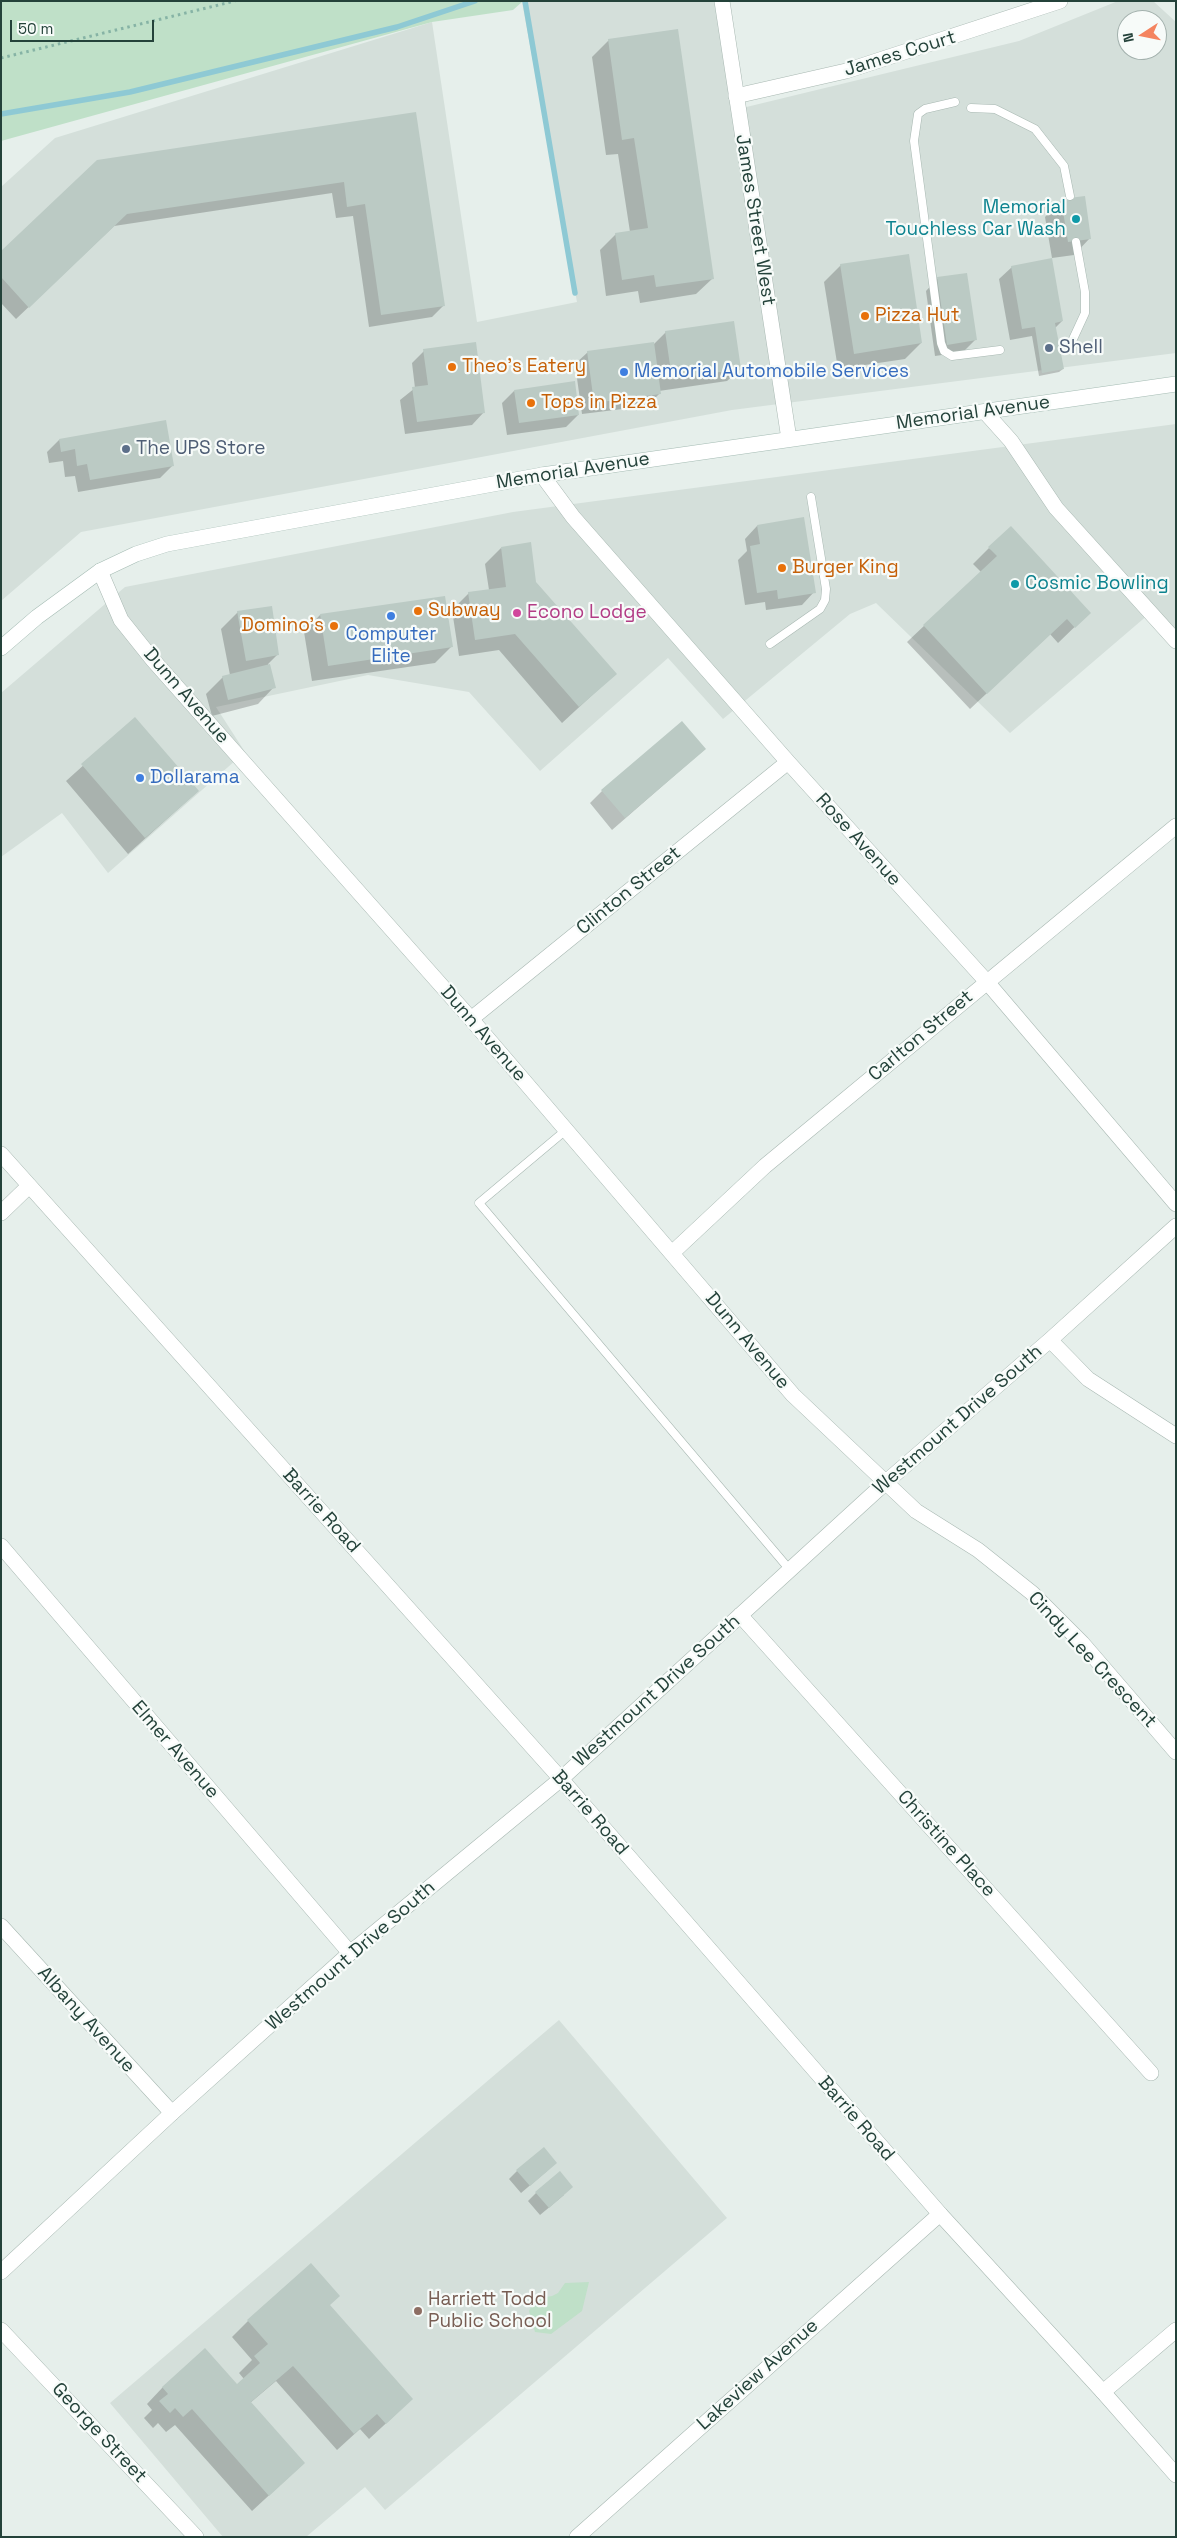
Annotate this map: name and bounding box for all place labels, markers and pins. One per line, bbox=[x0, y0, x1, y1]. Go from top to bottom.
place label: Memorial Touchless Car Wash bbox=[885, 197, 1066, 241]
marker: Memorial Touchless Car Wash bbox=[1070, 213, 1082, 225]
place label: Pizza Hut bbox=[875, 305, 959, 327]
marker: Pizza Hut bbox=[859, 310, 871, 322]
place label: Shell bbox=[1059, 337, 1103, 359]
marker: Shell bbox=[1043, 342, 1055, 354]
place label: Theo's Eatery bbox=[462, 356, 586, 378]
marker: Theo's Eatery bbox=[446, 361, 458, 373]
place label: Memorial Automobile Services bbox=[634, 361, 909, 383]
marker: Memorial Automobile Services bbox=[618, 366, 630, 378]
place label: Tops in Pizza bbox=[541, 392, 657, 414]
marker: Tops in Pizza bbox=[525, 397, 537, 409]
place label: The UPS Store bbox=[136, 438, 265, 460]
marker: The UPS Store bbox=[120, 443, 132, 455]
place label: Burger King bbox=[792, 557, 899, 579]
marker: Burger King bbox=[776, 562, 788, 574]
place label: Cosmic Bowling bbox=[1025, 573, 1169, 595]
marker: Cosmic Bowling bbox=[1009, 578, 1021, 590]
place label: Subway bbox=[428, 600, 501, 622]
place label: Econo Lodge bbox=[527, 602, 647, 624]
marker: Subway bbox=[412, 605, 424, 617]
marker: Econo Lodge bbox=[511, 607, 523, 619]
marker: Computer Elite bbox=[385, 610, 397, 622]
place label: Domino's bbox=[241, 615, 324, 637]
marker: Domino's bbox=[328, 620, 340, 632]
place label: Computer Elite bbox=[346, 624, 436, 668]
place label: Dollarama bbox=[150, 767, 240, 789]
marker: Dollarama bbox=[134, 772, 146, 784]
place label: Harriett Todd Public School bbox=[428, 2289, 552, 2333]
marker: Harriett Todd Public School bbox=[412, 2305, 424, 2317]

